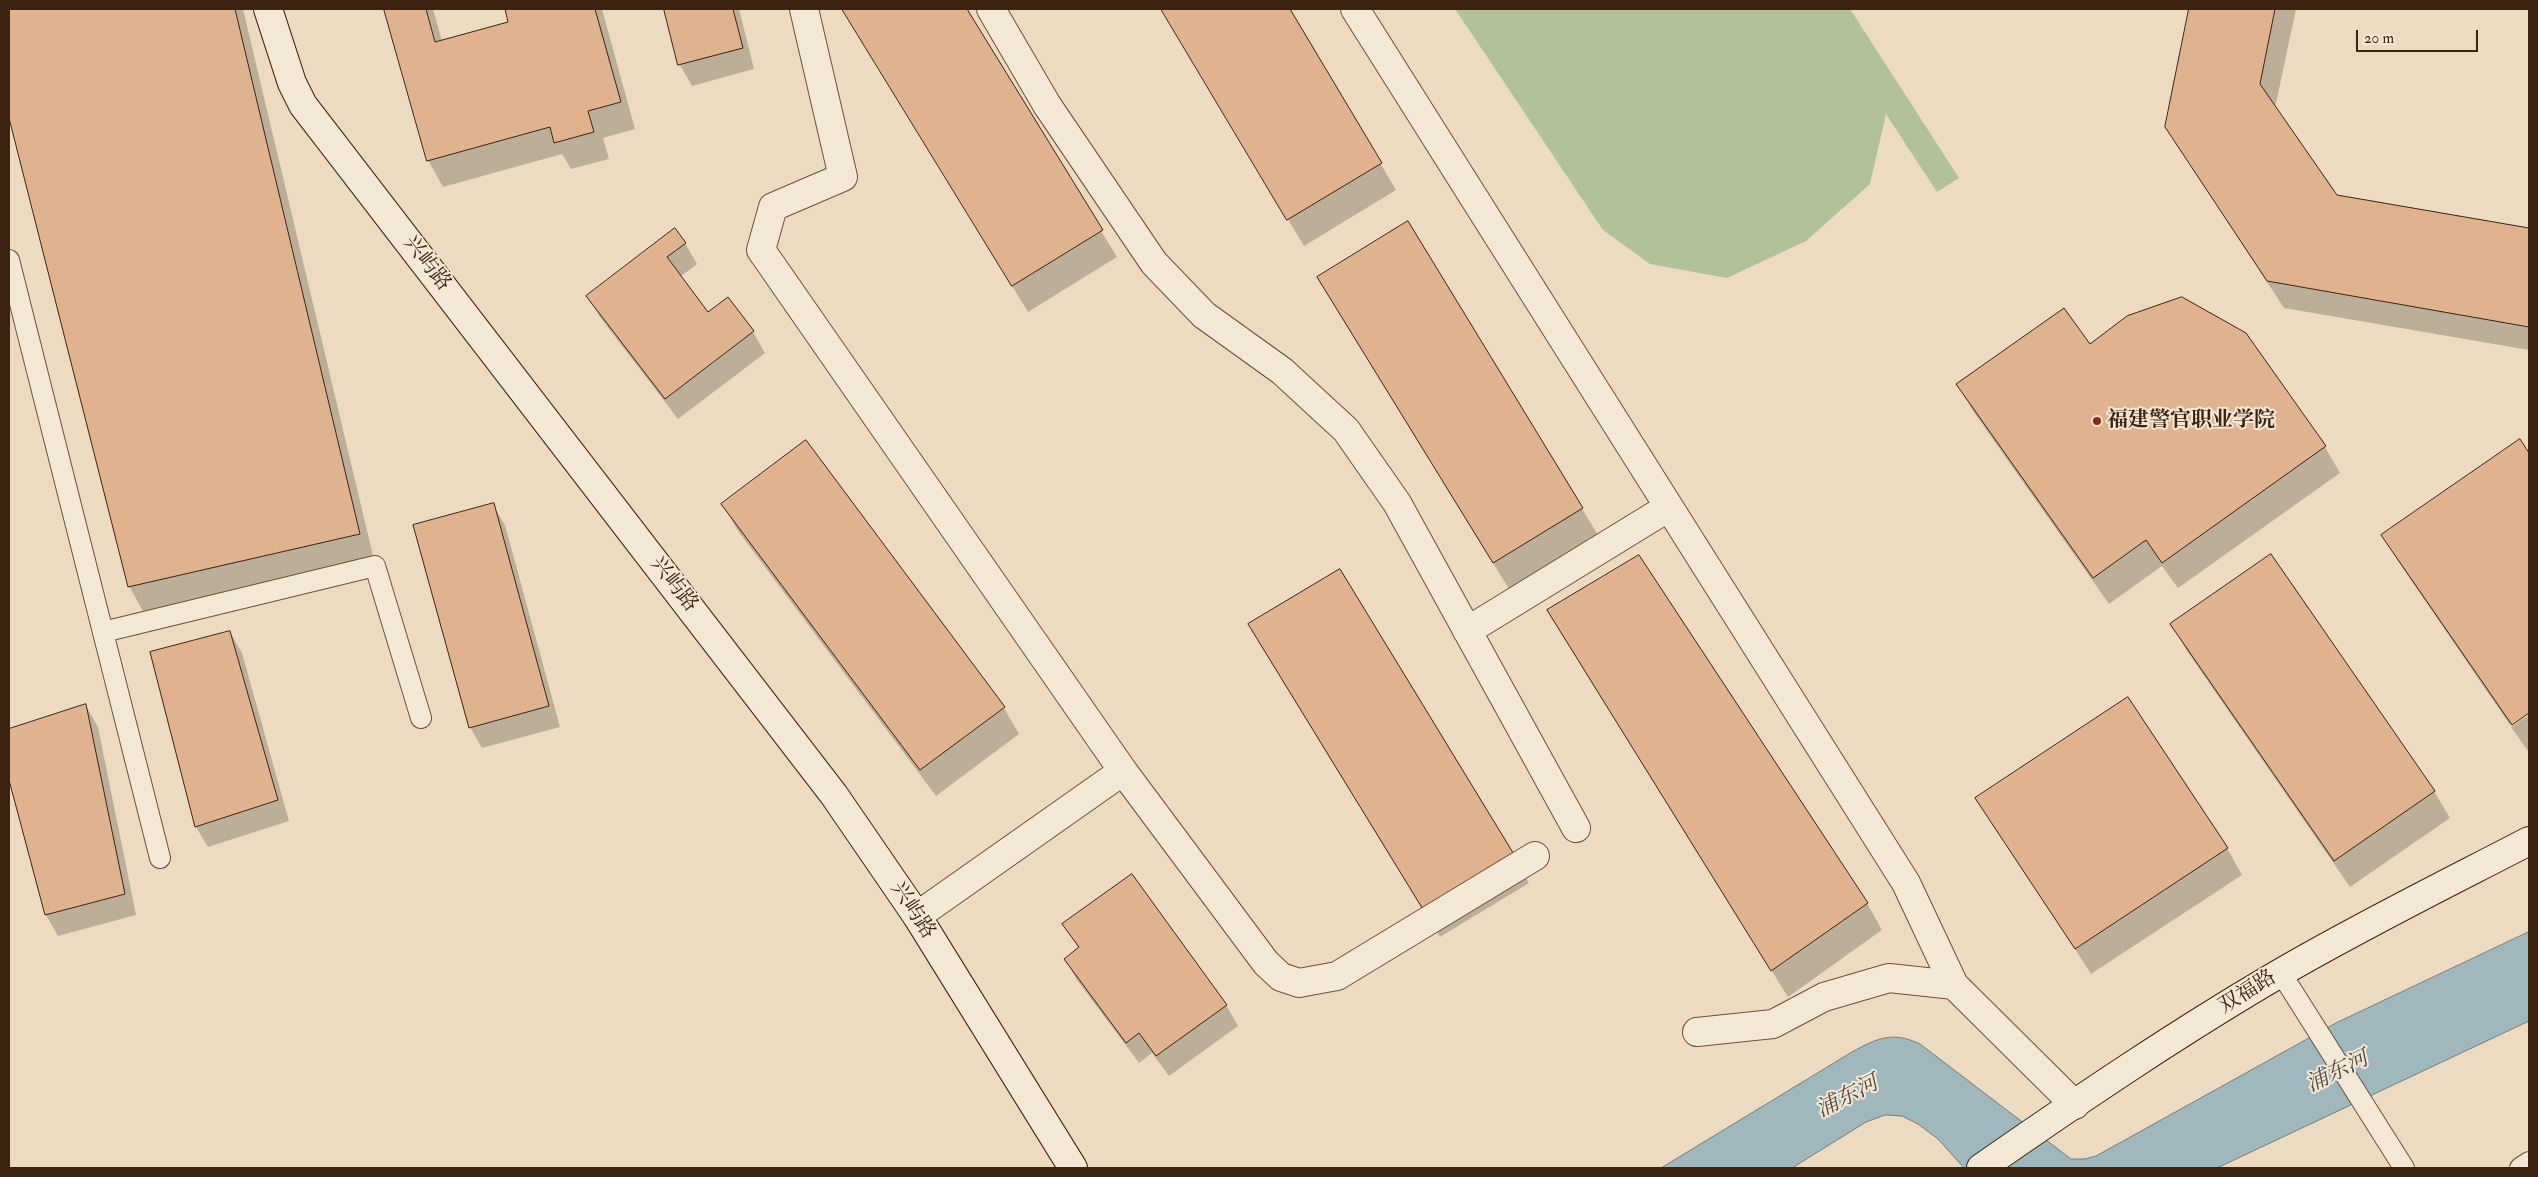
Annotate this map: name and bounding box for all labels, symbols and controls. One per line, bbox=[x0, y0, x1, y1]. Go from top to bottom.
scale bar bbox=[2358, 20, 2480, 52]
text: 20 m bbox=[2364, 29, 2394, 48]
street label: 兴屿路 bbox=[397, 231, 455, 297]
place label: 福建警官职业学院 bbox=[2107, 408, 2275, 434]
marker: 福建警官职业学院 bbox=[2091, 415, 2103, 427]
street label: 兴屿路 bbox=[644, 552, 702, 618]
street label: 兴屿路 bbox=[884, 878, 940, 944]
street label: 双福路 bbox=[2215, 966, 2281, 1020]
water label: 浦东河 bbox=[2303, 1047, 2373, 1099]
water label: 浦东河 bbox=[1813, 1071, 1883, 1125]

